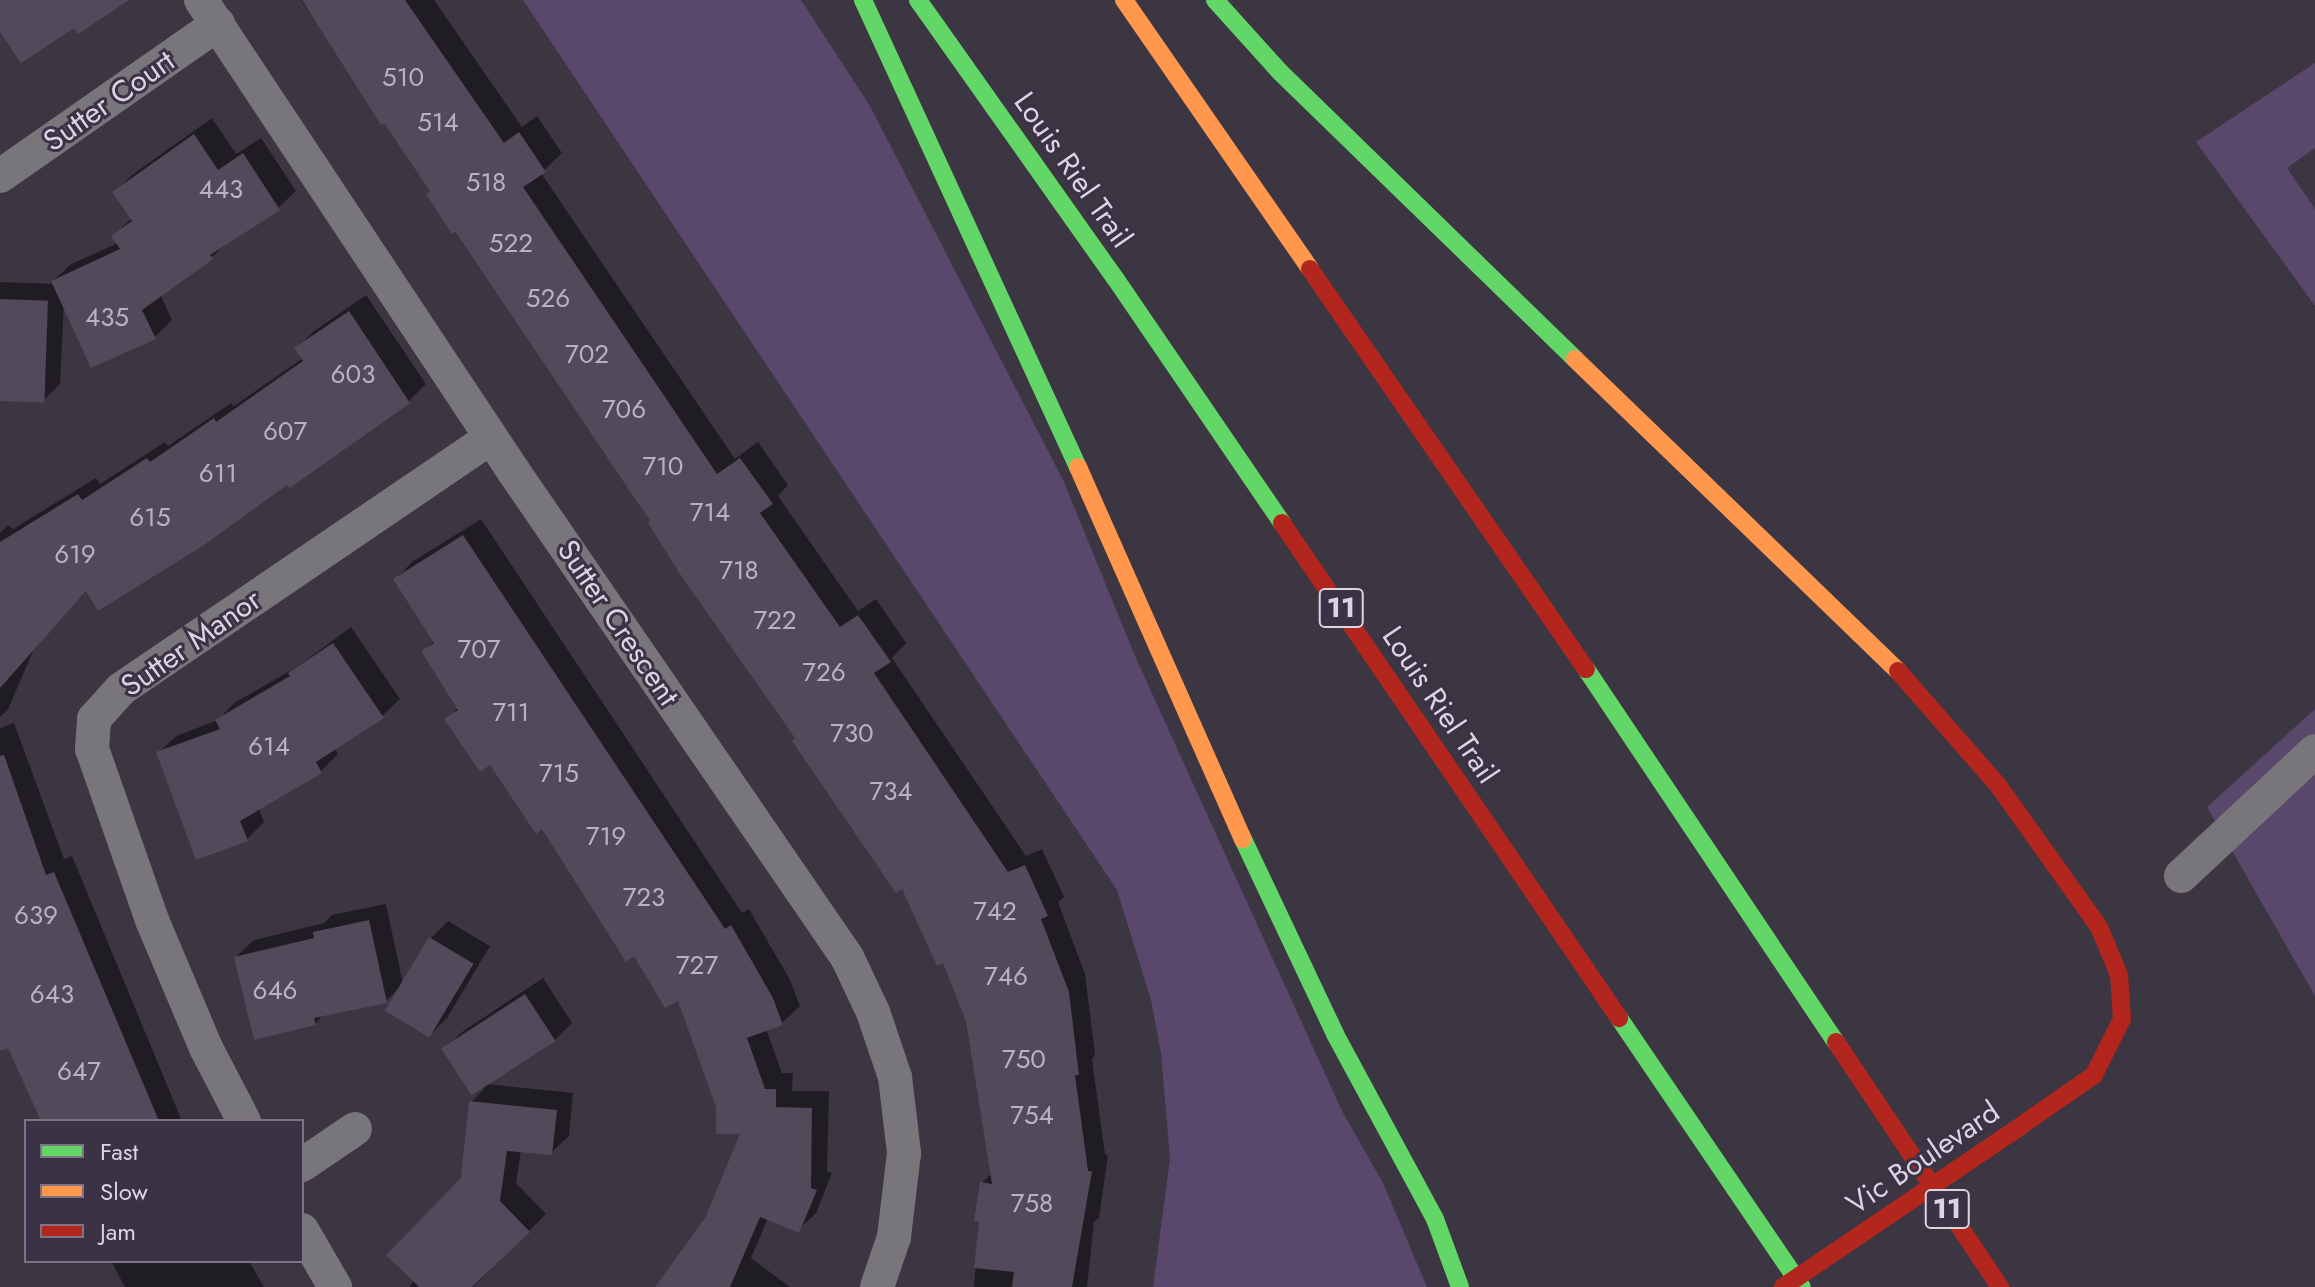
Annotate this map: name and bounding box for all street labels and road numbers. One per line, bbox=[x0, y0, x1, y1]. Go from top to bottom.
street label: Sutter Court bbox=[37, 43, 181, 159]
street label: Louis Riel Trail bbox=[1006, 85, 1140, 255]
street label: Sutter Crescent bbox=[549, 533, 687, 713]
street label: Sutter Manor bbox=[114, 582, 268, 704]
road number: 11 bbox=[1317, 584, 1365, 632]
street label: Louis Riel Trail bbox=[1374, 620, 1506, 790]
street label: Vic Boulevard bbox=[1840, 1094, 2006, 1222]
road number: 11 bbox=[1923, 1185, 1971, 1233]

